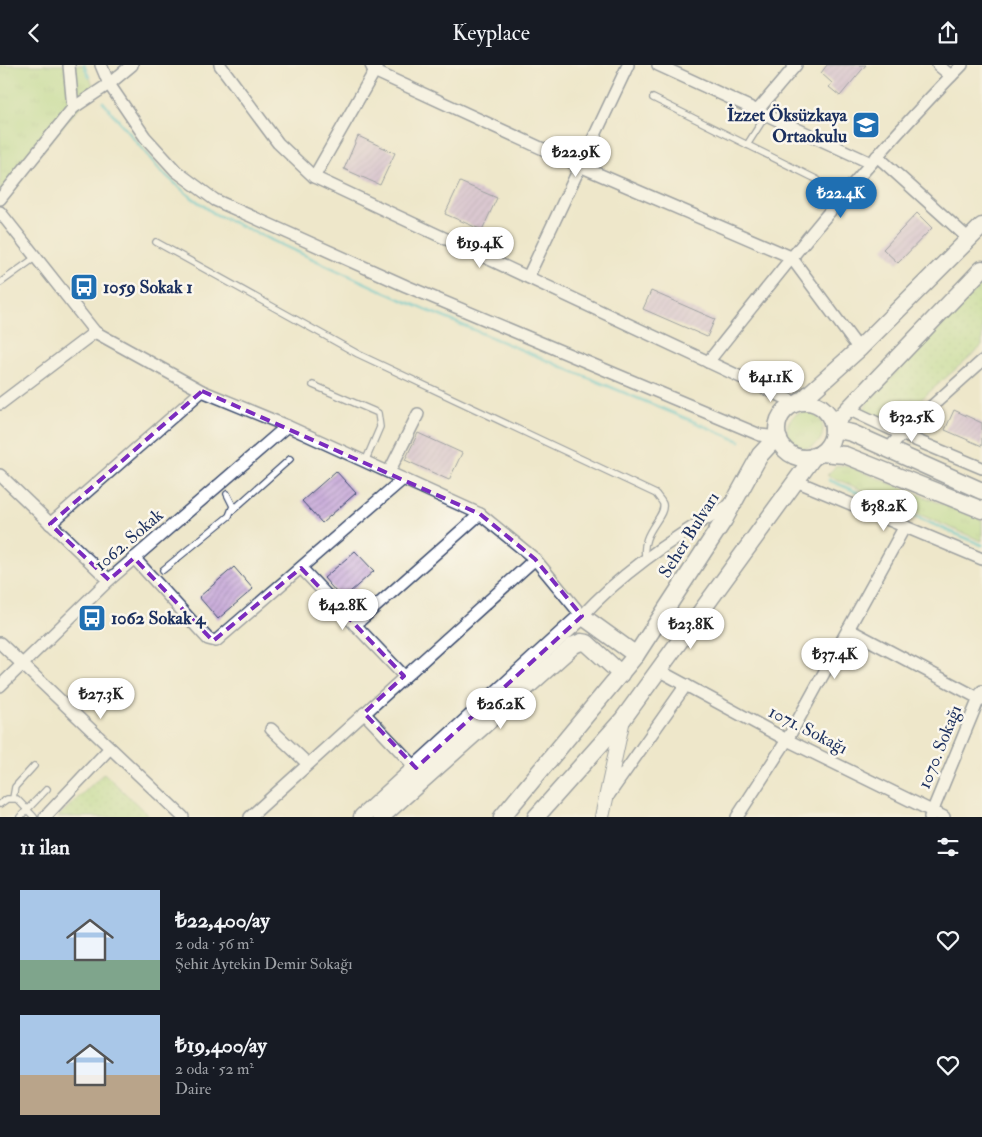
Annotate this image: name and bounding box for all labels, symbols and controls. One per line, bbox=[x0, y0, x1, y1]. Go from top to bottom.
icon: back bbox=[20, 19, 48, 47]
text: Keyplace bbox=[452, 19, 530, 47]
icon: share bbox=[934, 19, 962, 47]
place label: İzzet Öksüzkaya Ortaokulu bbox=[727, 103, 848, 148]
school or university icon: İzzet Öksüzkaya Ortaokulu bbox=[851, 110, 881, 140]
pin: ₺22.9K bbox=[535, 135, 617, 178]
text: ₺22.9K bbox=[552, 142, 600, 162]
pin: ₺22.4K bbox=[800, 177, 882, 219]
text: ₺22.4K bbox=[817, 183, 865, 203]
pin: ₺19.4K bbox=[439, 227, 521, 269]
text: ₺19.4K bbox=[457, 233, 503, 253]
bus stop icon: 1059 Sokak 1 bbox=[69, 272, 99, 302]
place label: 1059 Sokak 1 bbox=[103, 276, 193, 299]
pin: ₺41.1K bbox=[730, 361, 812, 403]
text: ₺41.1K bbox=[749, 367, 793, 387]
pin: ₺32.5K bbox=[871, 401, 953, 443]
text: ₺32.5K bbox=[890, 407, 934, 427]
street label: Seher Bulvarı bbox=[653, 488, 725, 582]
pin: ₺38.2K bbox=[843, 489, 925, 532]
text: ₺38.2K bbox=[861, 496, 907, 516]
street label: 1062. Sokak bbox=[90, 503, 169, 576]
pin: ₺42.8K bbox=[302, 589, 384, 631]
text: ₺42.8K bbox=[319, 595, 367, 615]
bus stop icon: 1062 Sokak 4 bbox=[77, 603, 107, 633]
place label: 1062 Sokak 4 bbox=[111, 607, 206, 630]
pin: ₺23.8K bbox=[650, 607, 732, 650]
text: ₺23.8K bbox=[668, 614, 714, 634]
pin: ₺37.4K bbox=[794, 637, 876, 680]
text: ₺37.4K bbox=[812, 644, 858, 664]
pin: ₺27.3K bbox=[60, 677, 142, 720]
text: ₺27.3K bbox=[79, 684, 123, 704]
pin: ₺26.2K bbox=[460, 687, 542, 730]
text: ₺26.2K bbox=[477, 694, 525, 714]
street label: 1071. Sokağı bbox=[765, 700, 852, 760]
street label: 1070. Sokağı bbox=[913, 702, 967, 792]
icon: filters bbox=[934, 833, 962, 861]
text: 11 ilan bbox=[20, 834, 70, 861]
text: ₺22,400/ay bbox=[175, 907, 270, 934]
icon: home bbox=[60, 910, 120, 970]
icon: heart bbox=[934, 926, 962, 954]
text: 2 oda · 56 m² bbox=[175, 934, 254, 954]
text: Şehit Aytekin Demir Sokağı bbox=[175, 954, 353, 974]
text: ₺19,400/ay bbox=[175, 1032, 267, 1059]
icon: home bbox=[60, 1035, 120, 1095]
icon: heart bbox=[934, 1051, 962, 1079]
text: 2 oda · 52 m² bbox=[175, 1059, 254, 1079]
text: Daire bbox=[175, 1079, 211, 1099]

